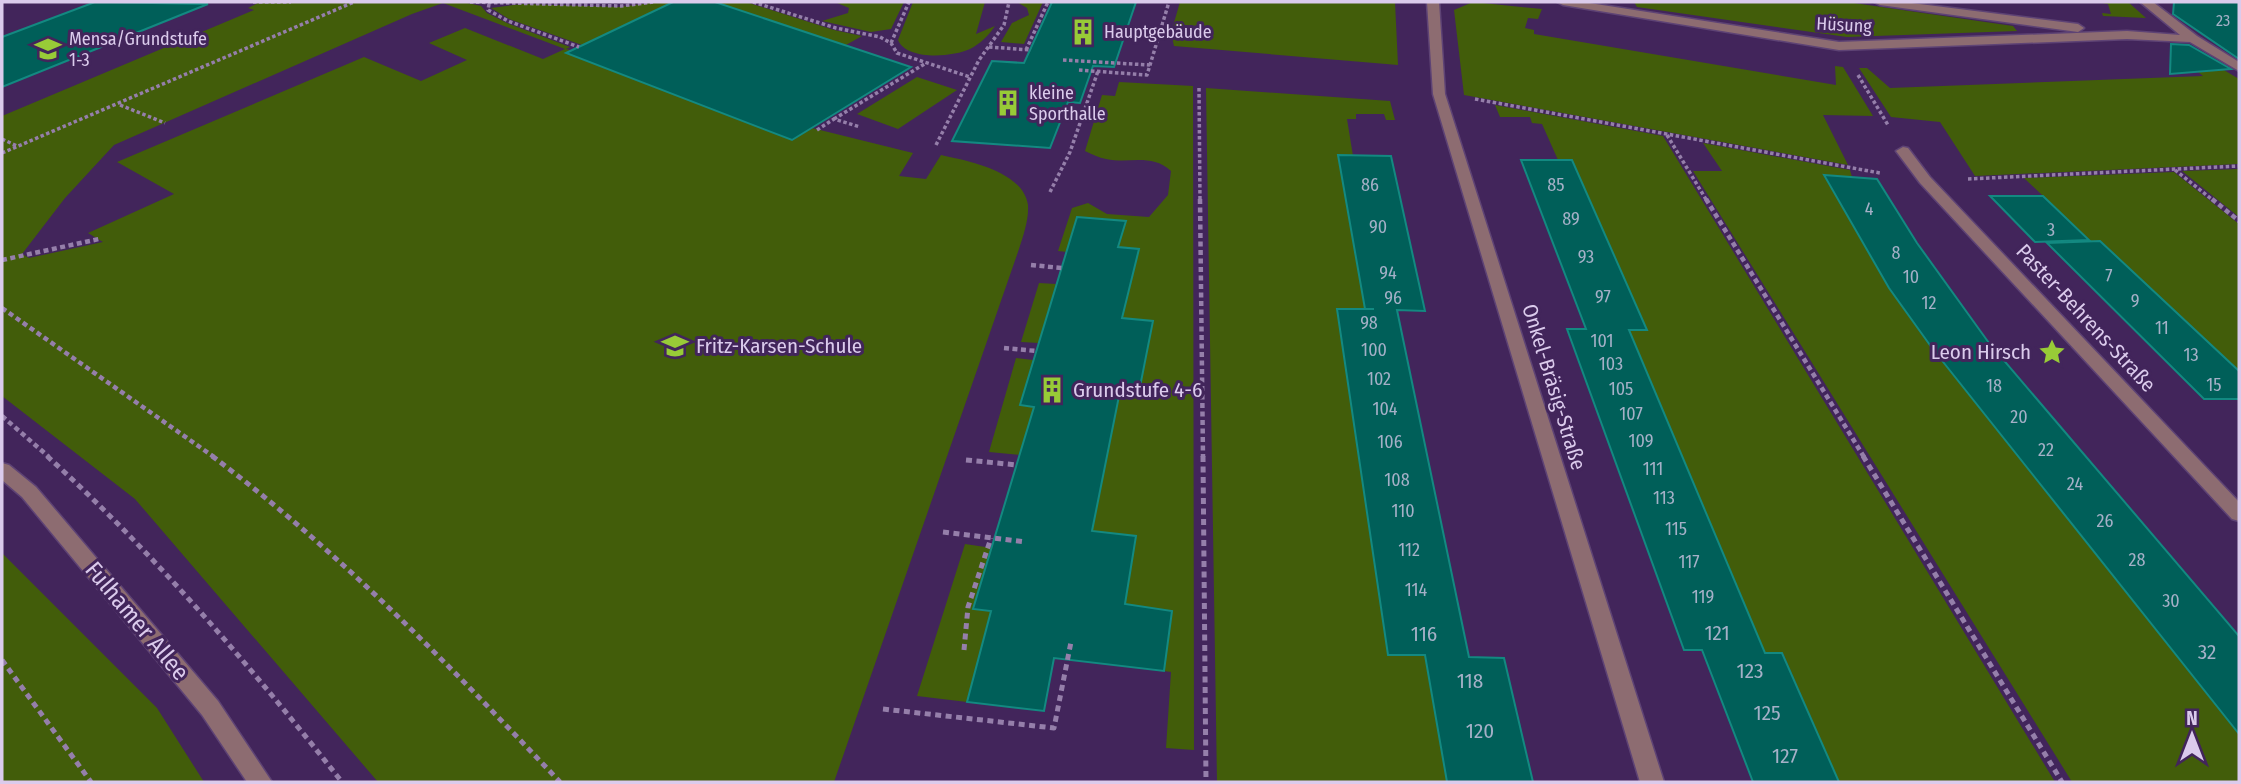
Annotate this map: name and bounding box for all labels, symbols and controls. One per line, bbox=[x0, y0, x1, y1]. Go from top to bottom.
house number: 23 bbox=[2216, 11, 2230, 30]
street label: Hüsung bbox=[1816, 13, 1873, 37]
building icon: Hauptgebäude bbox=[1068, 17, 1098, 47]
place label: Hauptgebäude bbox=[1104, 21, 1212, 43]
place label: Mensa/Grundstufe 1-3 bbox=[69, 28, 207, 71]
school or university icon: Mensa/Grundstufe 1-3 bbox=[33, 34, 63, 64]
place label: kleine Sporthalle bbox=[1029, 82, 1106, 125]
building icon: kleine Sporthalle bbox=[993, 88, 1023, 118]
house number: 86 bbox=[1361, 174, 1379, 196]
house number: 85 bbox=[1547, 174, 1565, 196]
house number: 4 bbox=[1865, 198, 1874, 220]
house number: 89 bbox=[1562, 208, 1580, 230]
house number: 90 bbox=[1369, 216, 1387, 238]
house number: 3 bbox=[2047, 219, 2055, 241]
street label: Paster-Behrens-Straße bbox=[2011, 239, 2161, 397]
house number: 8 bbox=[1892, 242, 1901, 264]
house number: 93 bbox=[1578, 246, 1594, 268]
house number: 94 bbox=[1379, 262, 1397, 284]
house number: 7 bbox=[2105, 265, 2113, 287]
house number: 10 bbox=[1903, 266, 1919, 288]
house number: 97 bbox=[1595, 286, 1611, 308]
house number: 96 bbox=[1384, 287, 1402, 309]
house number: 9 bbox=[2131, 290, 2139, 312]
house number: 12 bbox=[1922, 292, 1937, 314]
street label: Onkel-Bräsig-Straße bbox=[1516, 301, 1592, 473]
house number: 98 bbox=[1360, 312, 1378, 334]
house number: 11 bbox=[2155, 317, 2169, 339]
house number: 101 bbox=[1591, 330, 1613, 352]
school or university icon: Fritz-Karsen-Schule bbox=[660, 331, 690, 361]
place label: Fritz-Karsen-Schule bbox=[696, 333, 862, 359]
place icon: Leon Hirsch bbox=[2037, 337, 2067, 367]
house number: 100 bbox=[1361, 339, 1387, 361]
place label: Leon Hirsch bbox=[1931, 339, 2031, 365]
house number: 13 bbox=[2183, 344, 2199, 366]
house number: 103 bbox=[1599, 353, 1623, 375]
house number: 102 bbox=[1367, 368, 1391, 390]
house number: 15 bbox=[2206, 374, 2222, 396]
building icon: Grundstufe 4-6 bbox=[1037, 375, 1067, 405]
house number: 18 bbox=[1986, 375, 2002, 397]
place label: Grundstufe 4-6 bbox=[1073, 377, 1202, 403]
house number: 105 bbox=[1609, 378, 1633, 400]
house number: 104 bbox=[1372, 398, 1398, 420]
house number: 107 bbox=[1619, 403, 1643, 425]
house number: 20 bbox=[2010, 406, 2028, 428]
house number: 109 bbox=[1628, 430, 1654, 452]
house number: 106 bbox=[1377, 431, 1403, 453]
house number: 22 bbox=[2038, 439, 2054, 461]
house number: 111 bbox=[1643, 458, 1663, 480]
house number: 108 bbox=[1384, 469, 1410, 491]
house number: 24 bbox=[2067, 473, 2083, 495]
house number: 113 bbox=[1653, 487, 1675, 509]
house number: 110 bbox=[1391, 500, 1415, 522]
house number: 26 bbox=[2097, 510, 2114, 532]
house number: 115 bbox=[1665, 518, 1687, 540]
house number: 112 bbox=[1398, 539, 1420, 561]
house number: 28 bbox=[2129, 549, 2145, 571]
house number: 117 bbox=[1678, 551, 1700, 573]
street label: Fulhamer Allee bbox=[79, 556, 195, 686]
house number: 114 bbox=[1405, 579, 1428, 601]
house number: 119 bbox=[1692, 586, 1714, 608]
house number: 30 bbox=[2162, 590, 2180, 612]
house number: 121 bbox=[1704, 620, 1730, 646]
house number: 116 bbox=[1411, 621, 1437, 647]
house number: 32 bbox=[2198, 639, 2216, 665]
house number: 123 bbox=[1737, 658, 1763, 684]
house number: 118 bbox=[1457, 668, 1483, 694]
house number: 125 bbox=[1753, 700, 1781, 726]
north arrow bbox=[2157, 700, 2227, 770]
text: N bbox=[2186, 707, 2198, 730]
house number: 120 bbox=[1466, 718, 1494, 744]
house number: 127 bbox=[1772, 743, 1798, 769]

